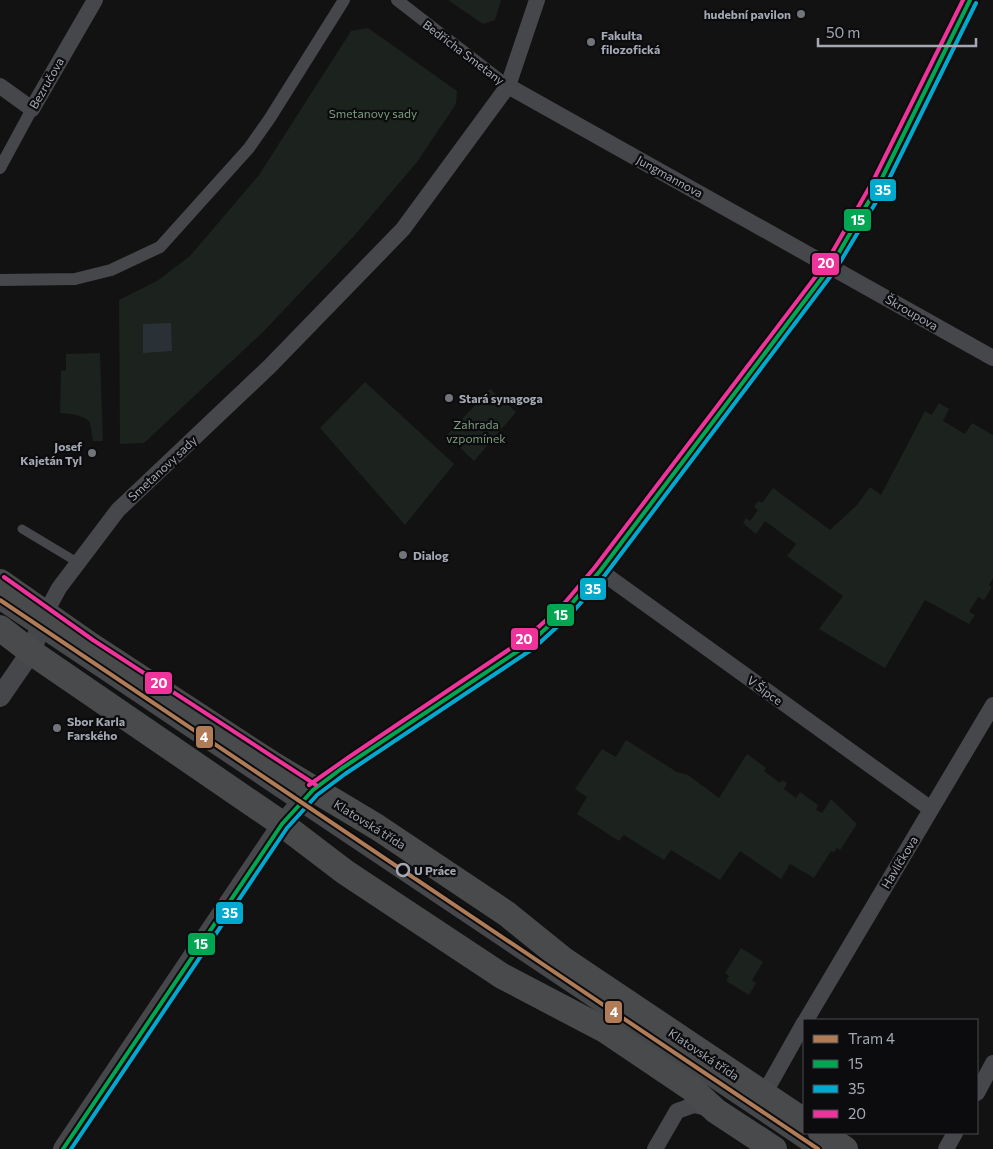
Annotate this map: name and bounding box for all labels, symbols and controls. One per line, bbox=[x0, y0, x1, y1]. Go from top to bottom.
place label: hudební pavilon bbox=[704, 7, 791, 21]
marker: hudební pavilon bbox=[795, 8, 807, 20]
scale bar bbox=[818, 15, 976, 47]
street label: Bedřicha Smetany bbox=[421, 17, 507, 87]
text: 50 m bbox=[826, 23, 860, 41]
place label: Fakulta filozofická bbox=[601, 28, 660, 56]
marker: Fakulta filozofická bbox=[585, 36, 597, 48]
street label: Bezručova bbox=[26, 55, 66, 111]
park label: Smetanovy sady bbox=[329, 106, 417, 120]
street label: Jungmannova bbox=[634, 152, 705, 201]
line badge: 35 bbox=[869, 178, 897, 202]
text: 35 bbox=[875, 181, 891, 198]
line badge: 15 bbox=[843, 208, 872, 232]
text: 15 bbox=[851, 211, 865, 228]
line badge: 20 bbox=[811, 252, 840, 276]
text: 20 bbox=[817, 254, 835, 271]
street label: Škroupova bbox=[883, 291, 941, 333]
place label: Stará synagoga bbox=[459, 391, 543, 405]
marker: Stará synagoga bbox=[443, 392, 455, 404]
park label: Zahrada vzpomínek bbox=[446, 417, 506, 445]
street label: Smetanovy sady bbox=[125, 433, 199, 503]
place label: Josef Kajetán Tyl bbox=[20, 439, 82, 467]
marker: Josef Kajetán Tyl bbox=[86, 447, 98, 459]
place label: Dialog bbox=[413, 548, 449, 562]
marker: Dialog bbox=[397, 549, 409, 561]
line badge: 35 bbox=[579, 577, 607, 601]
text: 35 bbox=[585, 580, 601, 597]
line badge: 15 bbox=[546, 603, 575, 627]
text: 15 bbox=[554, 606, 568, 623]
line badge: 20 bbox=[510, 627, 539, 651]
text: 20 bbox=[515, 630, 533, 647]
line badge: 20 bbox=[144, 671, 173, 695]
street label: V Šipce bbox=[745, 673, 785, 707]
text: 20 bbox=[150, 674, 168, 691]
place label: Sbor Karla Farského bbox=[67, 714, 125, 742]
marker: Sbor Karla Farského bbox=[51, 722, 63, 734]
line badge: 4 bbox=[195, 725, 214, 749]
text: 4 bbox=[200, 728, 209, 745]
street label: Klatovská třída bbox=[332, 796, 408, 852]
street label: Havlíčkova bbox=[878, 833, 920, 891]
marker: U Práce bbox=[396, 863, 410, 877]
place label: U Práce bbox=[414, 863, 456, 877]
line badge: 35 bbox=[215, 901, 244, 925]
text: 35 bbox=[222, 904, 238, 921]
line badge: 15 bbox=[187, 932, 216, 956]
text: 15 bbox=[194, 935, 208, 952]
line badge: 4 bbox=[604, 1000, 623, 1024]
text: 4 bbox=[610, 1003, 619, 1020]
legend bbox=[803, 1019, 978, 1134]
street label: Klatovská třída bbox=[666, 1025, 742, 1083]
text: Tram 4 bbox=[848, 1029, 895, 1047]
text: 15 bbox=[848, 1054, 863, 1072]
text: 35 bbox=[848, 1079, 865, 1097]
text: 20 bbox=[848, 1104, 866, 1122]

